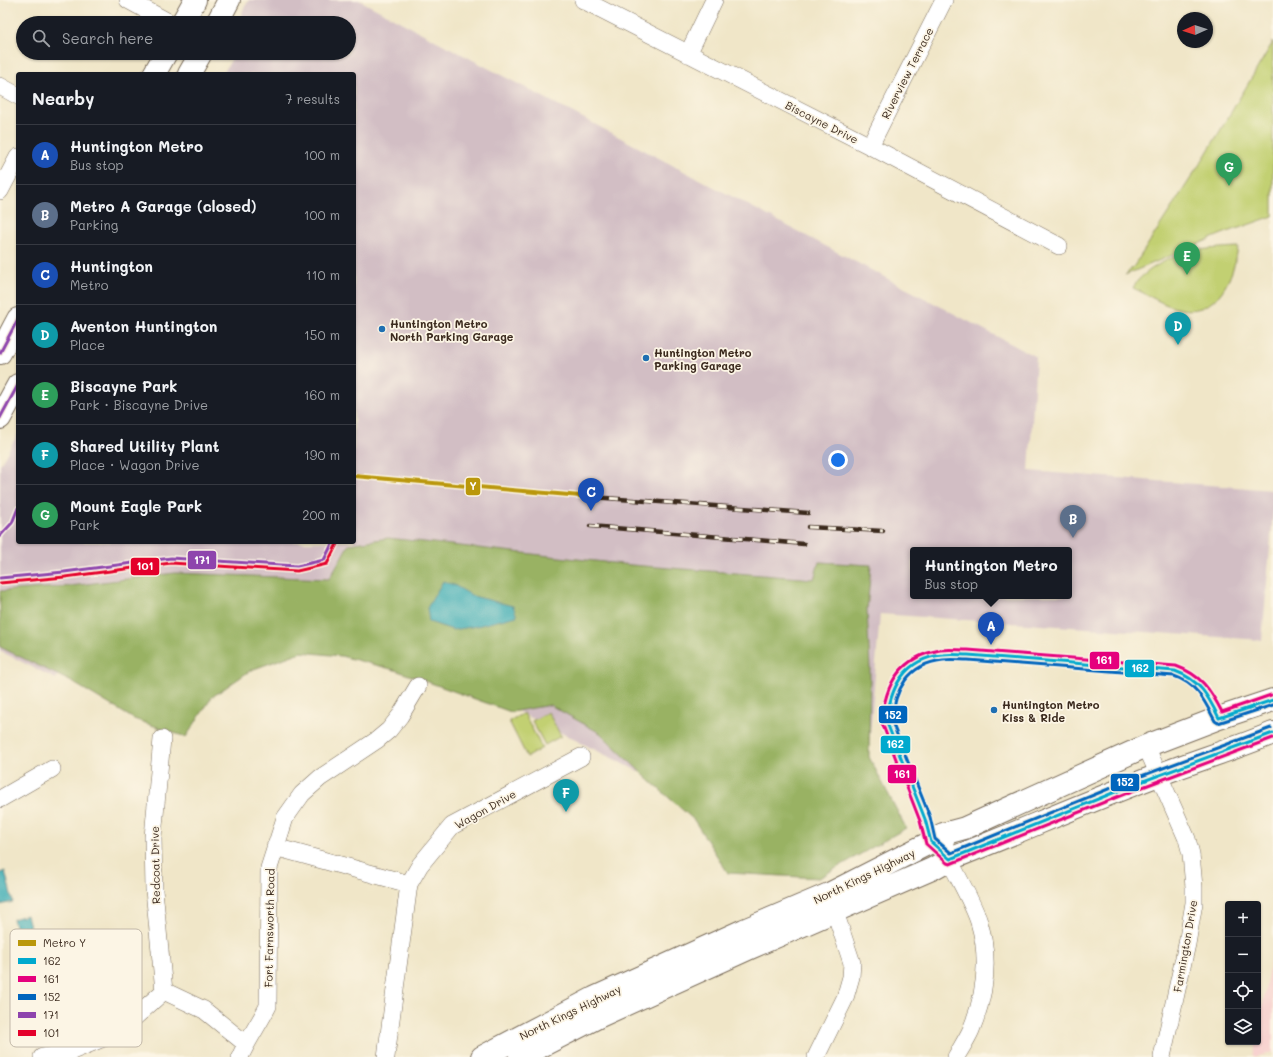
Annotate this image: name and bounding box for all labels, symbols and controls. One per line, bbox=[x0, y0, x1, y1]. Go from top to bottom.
north arrow bbox=[1177, 12, 1213, 48]
search box bbox=[16, 16, 356, 60]
street label: Riverview Terrace bbox=[877, 25, 937, 121]
icon: search bbox=[30, 27, 52, 49]
text: Search here bbox=[62, 28, 153, 48]
text: Nearby bbox=[32, 87, 94, 109]
text: 7 results bbox=[285, 90, 340, 107]
street label: Biscayne Drive bbox=[783, 97, 861, 147]
text: Huntington Metro bbox=[70, 136, 203, 156]
text: A bbox=[40, 146, 50, 163]
text: 100 m bbox=[304, 146, 340, 163]
pin: G bbox=[1216, 153, 1242, 186]
text: Bus stop bbox=[70, 156, 123, 173]
text: Metro A Garage (closed) bbox=[70, 196, 256, 216]
text: B bbox=[41, 206, 49, 223]
text: 100 m bbox=[304, 206, 340, 223]
text: Parking bbox=[70, 216, 118, 233]
pin: E bbox=[1174, 242, 1200, 275]
text: Huntington bbox=[70, 256, 153, 276]
text: C bbox=[40, 266, 50, 283]
text: 110 m bbox=[306, 266, 340, 283]
text: Metro bbox=[70, 276, 108, 293]
pin: D bbox=[1165, 312, 1191, 345]
text: Aventon Huntington bbox=[70, 316, 217, 336]
place label: Huntington Metro North Parking Garage bbox=[390, 316, 514, 344]
marker: Huntington Metro North Parking Garage bbox=[377, 324, 387, 334]
text: D bbox=[40, 326, 50, 343]
text: 150 m bbox=[304, 326, 340, 343]
text: Place bbox=[70, 336, 105, 353]
place label: Huntington Metro Parking Garage bbox=[654, 345, 752, 373]
marker: Huntington Metro Parking Garage bbox=[641, 353, 651, 363]
text: Biscayne Park bbox=[70, 376, 177, 396]
text: E bbox=[41, 386, 49, 403]
text: 160 m bbox=[304, 386, 340, 403]
text: Park · Biscayne Drive bbox=[70, 396, 208, 413]
text: Shared Utility Plant bbox=[70, 436, 219, 456]
text: F bbox=[41, 446, 49, 463]
text: 190 m bbox=[304, 446, 340, 463]
your location bbox=[828, 450, 848, 470]
text: Place · Wagon Drive bbox=[70, 456, 199, 473]
line badge: Y bbox=[465, 477, 481, 496]
text: Y bbox=[469, 478, 477, 493]
pin: C bbox=[578, 478, 604, 511]
text: Mount Eagle Park bbox=[70, 496, 202, 516]
pin: B bbox=[1060, 505, 1086, 538]
text: G bbox=[40, 506, 50, 523]
text: 200 m bbox=[302, 506, 340, 523]
text: Park bbox=[70, 516, 99, 533]
popup bbox=[910, 547, 1072, 599]
line badge: 171 bbox=[187, 550, 217, 570]
text: 171 bbox=[194, 552, 210, 567]
text: Huntington Metro bbox=[925, 555, 1058, 575]
line badge: 101 bbox=[130, 557, 160, 576]
text: 101 bbox=[137, 558, 153, 573]
text: Bus stop bbox=[925, 575, 978, 592]
pin: A bbox=[978, 612, 1004, 645]
line badge: 161 bbox=[1089, 651, 1120, 670]
text: 161 bbox=[1096, 652, 1112, 667]
line badge: 162 bbox=[1124, 659, 1155, 678]
text: 162 bbox=[1131, 660, 1149, 675]
place label: Huntington Metro Kiss & Ride bbox=[1002, 697, 1100, 725]
line badge: 152 bbox=[878, 705, 908, 724]
marker: Huntington Metro Kiss & Ride bbox=[989, 705, 999, 715]
text: 152 bbox=[884, 707, 902, 722]
line badge: 162 bbox=[880, 735, 911, 754]
text: 162 bbox=[886, 736, 904, 751]
line badge: 161 bbox=[887, 764, 917, 784]
text: 161 bbox=[894, 766, 910, 781]
line badge: 152 bbox=[1110, 773, 1140, 792]
text: 152 bbox=[1116, 774, 1134, 789]
pin: F bbox=[553, 779, 579, 812]
street label: Wagon Drive bbox=[452, 786, 519, 832]
street label: Redcoat Drive bbox=[147, 826, 163, 904]
street label: North Kings Highway bbox=[811, 845, 917, 907]
street label: Fort Farnsworth Road bbox=[260, 868, 278, 988]
street label: Farmington Drive bbox=[1170, 899, 1201, 993]
map controls bbox=[1225, 901, 1261, 1045]
button: + bbox=[1225, 901, 1261, 937]
legend bbox=[10, 929, 142, 1047]
text: Metro Y bbox=[43, 935, 86, 950]
button: − bbox=[1225, 937, 1261, 973]
text: 162 bbox=[43, 953, 61, 968]
text: 161 bbox=[43, 971, 59, 986]
button: locate bbox=[1225, 973, 1261, 1009]
street label: North Kings Highway bbox=[517, 981, 623, 1043]
text: 152 bbox=[43, 989, 60, 1004]
text: 171 bbox=[43, 1007, 59, 1022]
button: layers bbox=[1225, 1009, 1261, 1045]
text: 101 bbox=[43, 1025, 60, 1040]

